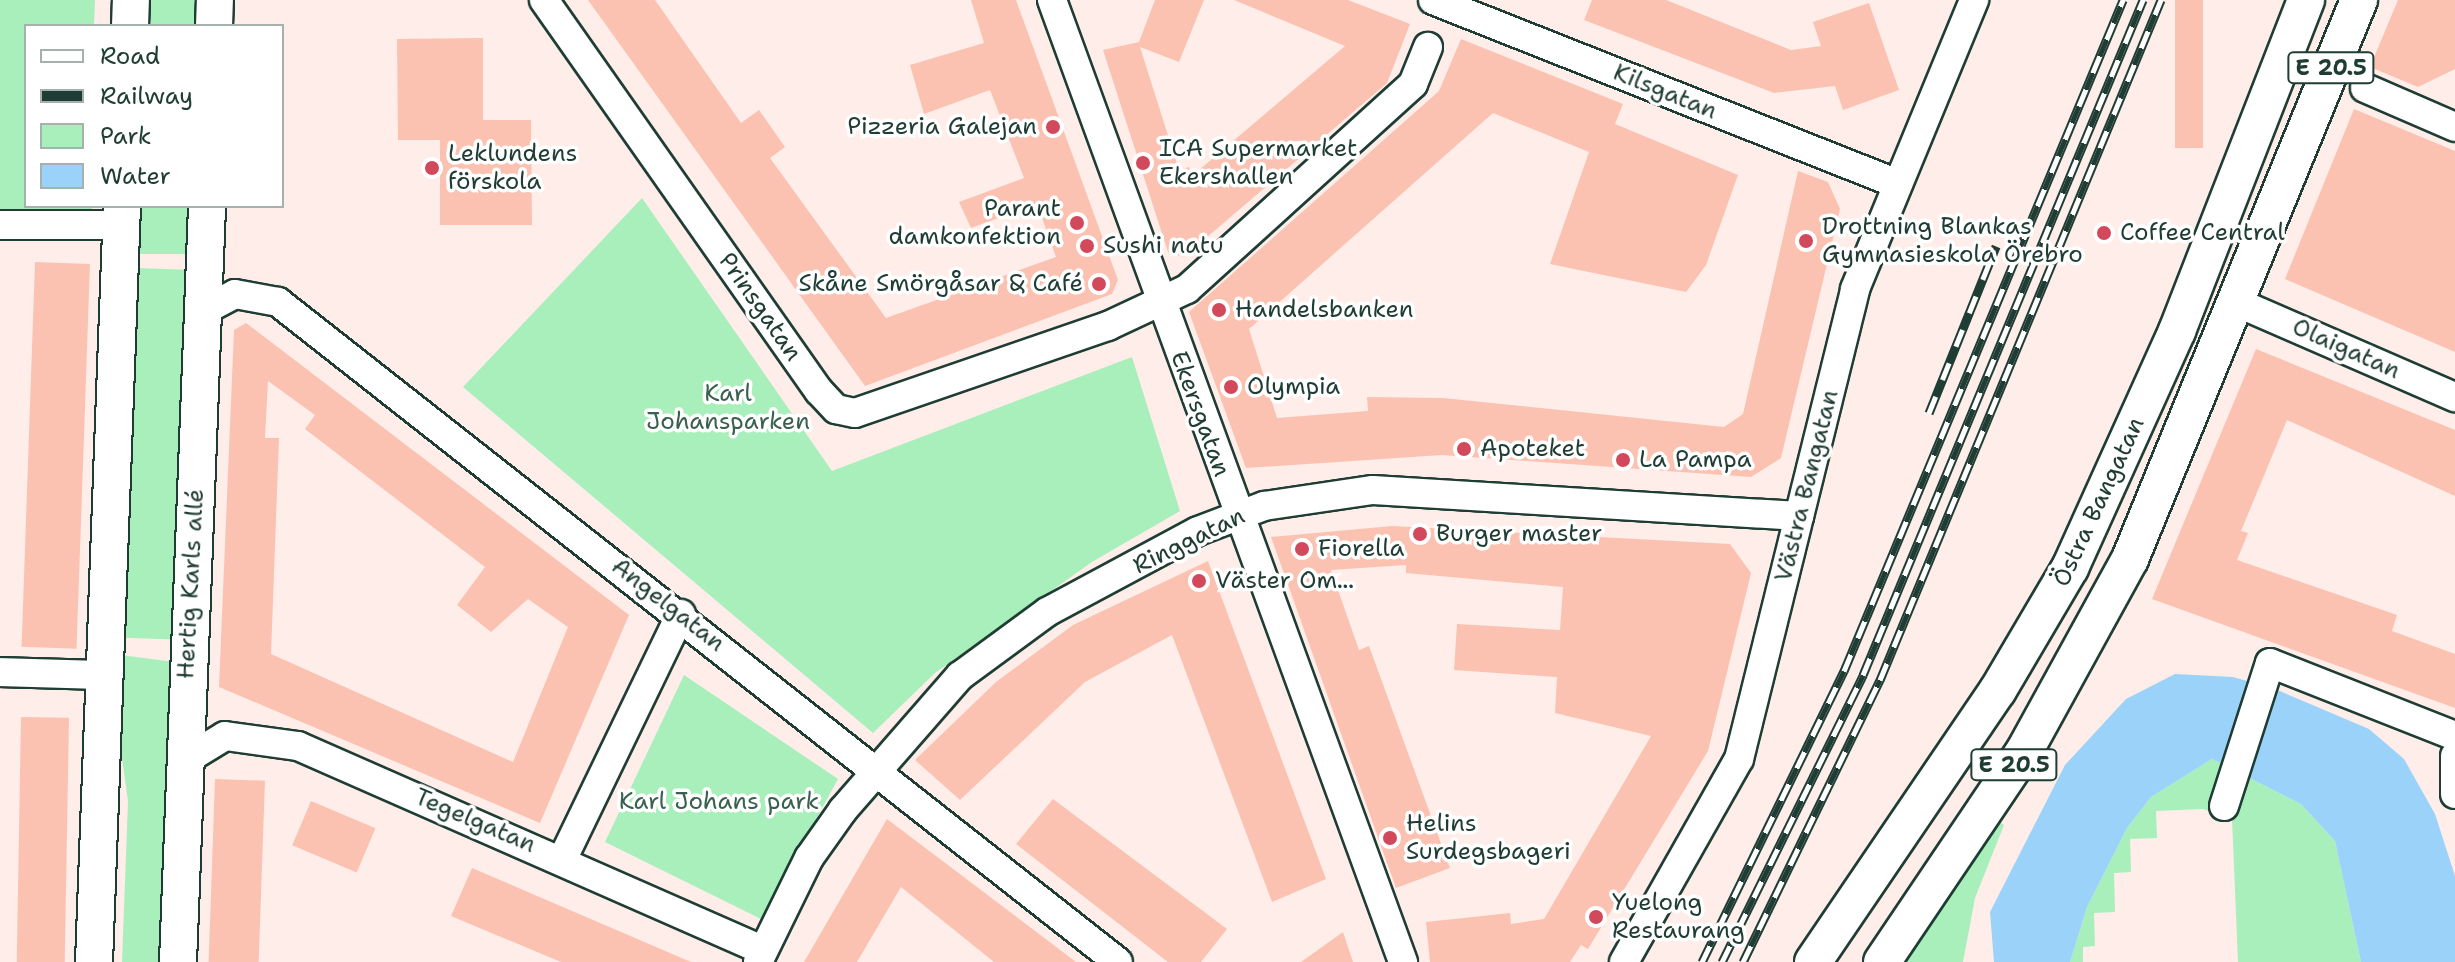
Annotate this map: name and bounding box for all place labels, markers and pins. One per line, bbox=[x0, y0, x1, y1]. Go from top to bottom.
place label: Pizzeria Galejan bbox=[847, 113, 1037, 141]
marker: Pizzeria Galejan bbox=[1044, 118, 1062, 136]
place label: ICA Supermarket Ekershallen bbox=[1159, 135, 1358, 191]
place label: Leklundens förskola bbox=[448, 140, 577, 196]
marker: ICA Supermarket Ekershallen bbox=[1134, 154, 1152, 172]
marker: Leklundens förskola bbox=[423, 159, 441, 177]
place label: Parant damkonfektion bbox=[889, 195, 1061, 251]
place label: Drottning Blankas Gymnasieskola Örebro bbox=[1822, 213, 2083, 269]
marker: Parant damkonfektion bbox=[1068, 214, 1086, 232]
place label: Coffee Central bbox=[2120, 219, 2285, 247]
marker: Coffee Central bbox=[2095, 224, 2113, 242]
place label: Sushi natu bbox=[1103, 232, 1224, 260]
marker: Drottning Blankas Gymnasieskola Örebro bbox=[1797, 232, 1815, 250]
marker: Sushi natu bbox=[1078, 237, 1096, 255]
place label: Skåne Smörgåsar & Café bbox=[798, 270, 1083, 298]
marker: Skåne Smörgåsar & Café bbox=[1090, 275, 1108, 293]
place label: Handelsbanken bbox=[1235, 296, 1414, 324]
marker: Handelsbanken bbox=[1210, 301, 1228, 319]
place label: Olympia bbox=[1247, 373, 1340, 401]
marker: Olympia bbox=[1222, 378, 1240, 396]
place label: Apoteket bbox=[1480, 435, 1585, 463]
marker: Apoteket bbox=[1455, 440, 1473, 458]
place label: La Pampa bbox=[1639, 446, 1752, 474]
marker: La Pampa bbox=[1614, 451, 1632, 469]
place label: Burger master bbox=[1436, 520, 1602, 548]
marker: Burger master bbox=[1411, 525, 1429, 543]
place label: Fiorella bbox=[1318, 535, 1404, 563]
marker: Fiorella bbox=[1293, 540, 1311, 558]
place label: Väster Om... bbox=[1215, 567, 1354, 595]
marker: Väster Om... bbox=[1190, 572, 1208, 590]
place label: Helins Surdegsbageri bbox=[1406, 810, 1571, 866]
marker: Helins Surdegsbageri bbox=[1381, 829, 1399, 847]
place label: Yuelong Restaurang bbox=[1612, 889, 1745, 945]
marker: Yuelong Restaurang bbox=[1587, 908, 1605, 926]

